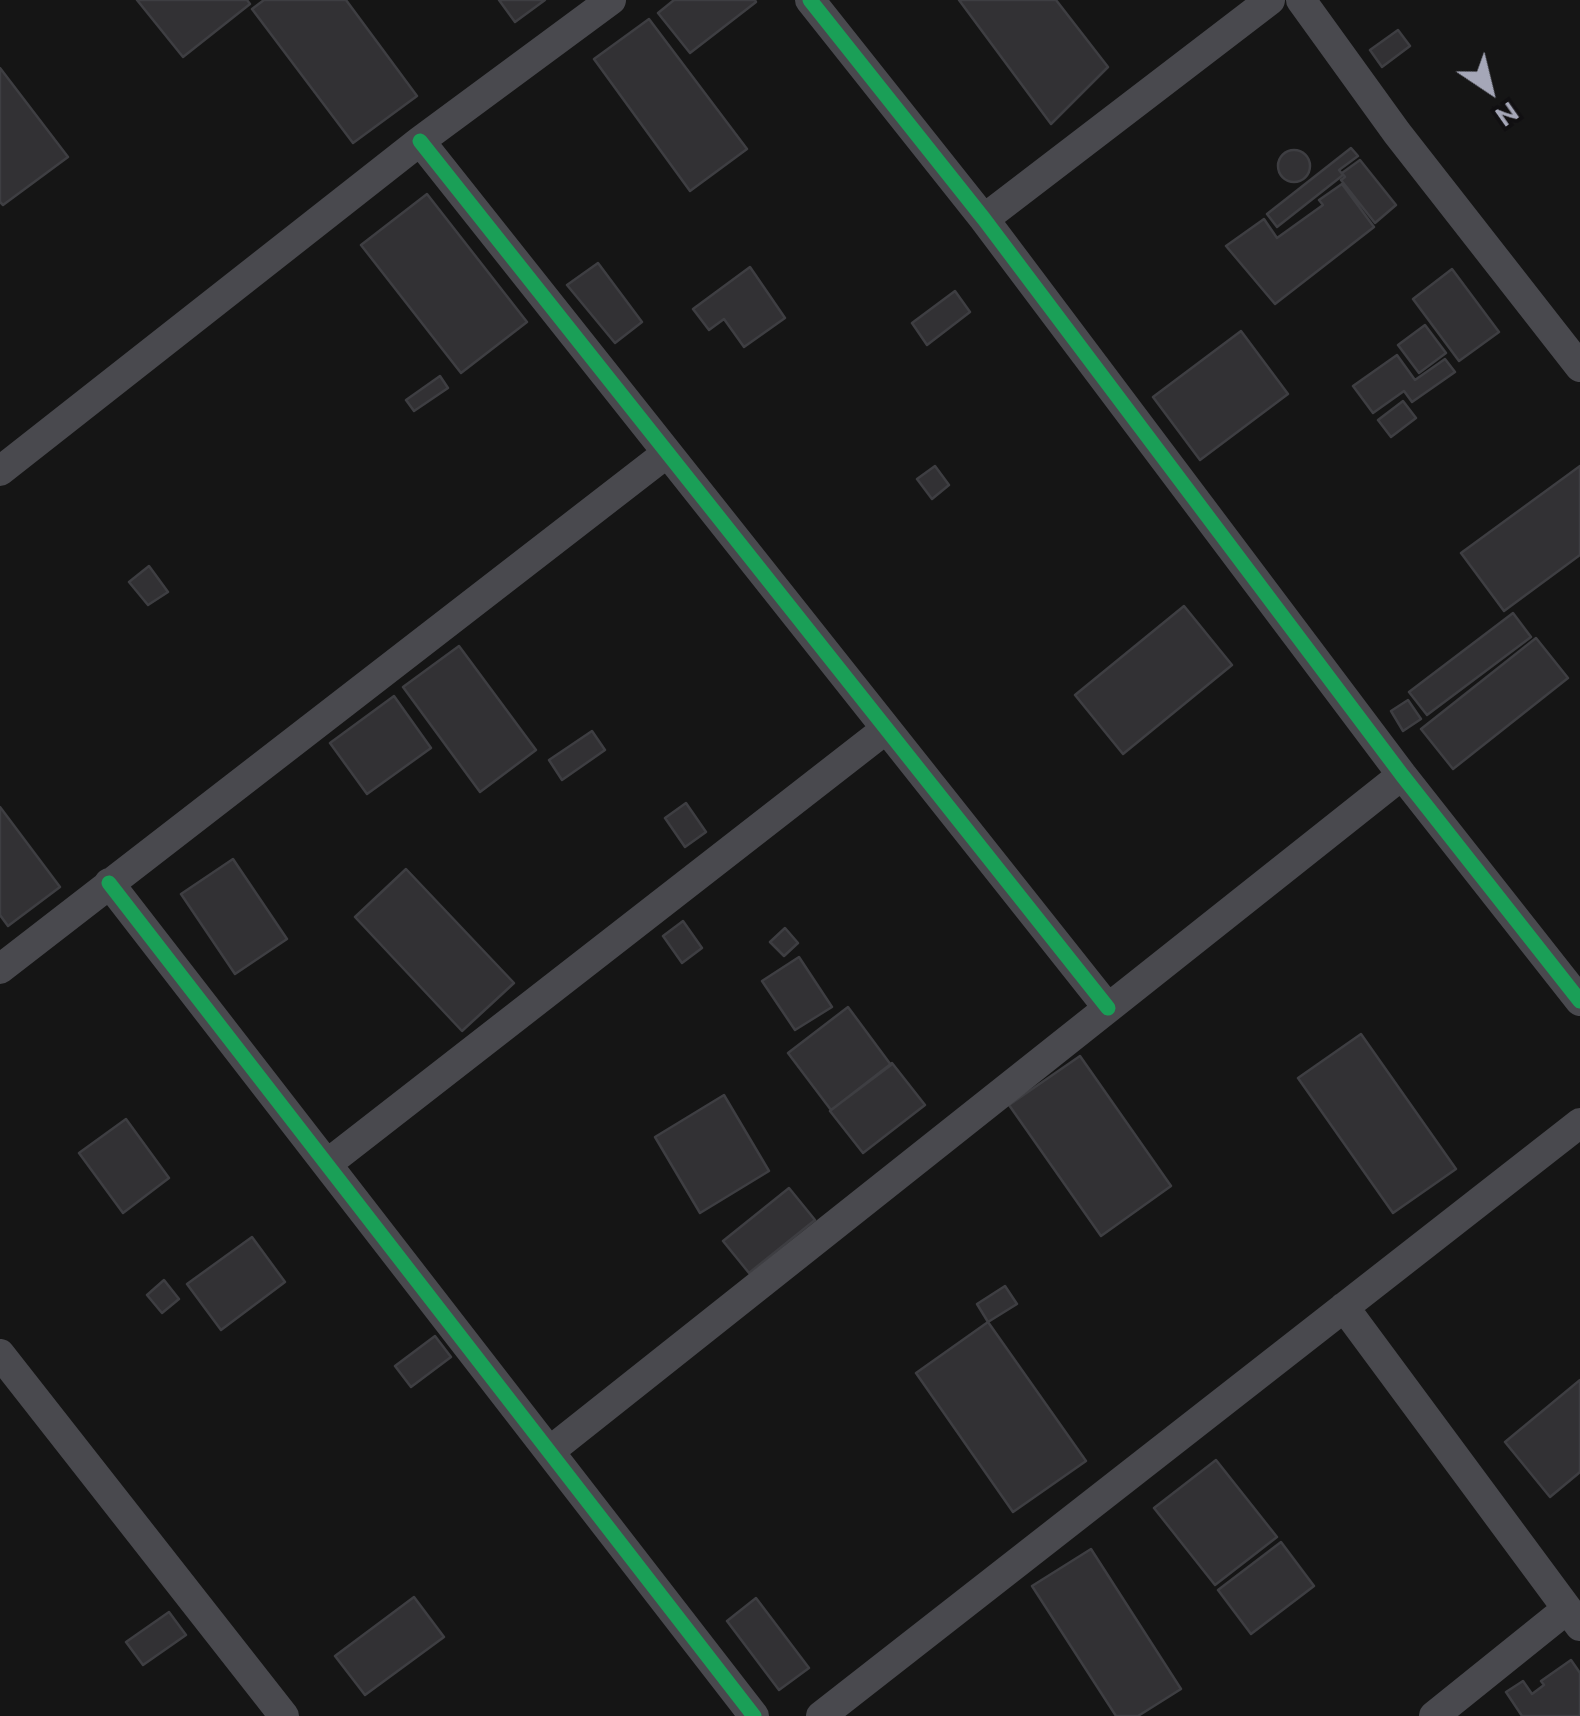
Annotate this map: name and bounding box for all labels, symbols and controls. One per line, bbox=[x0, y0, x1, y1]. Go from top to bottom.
north arrow bbox=[1440, 40, 1540, 140]
text: N bbox=[1490, 96, 1525, 134]

